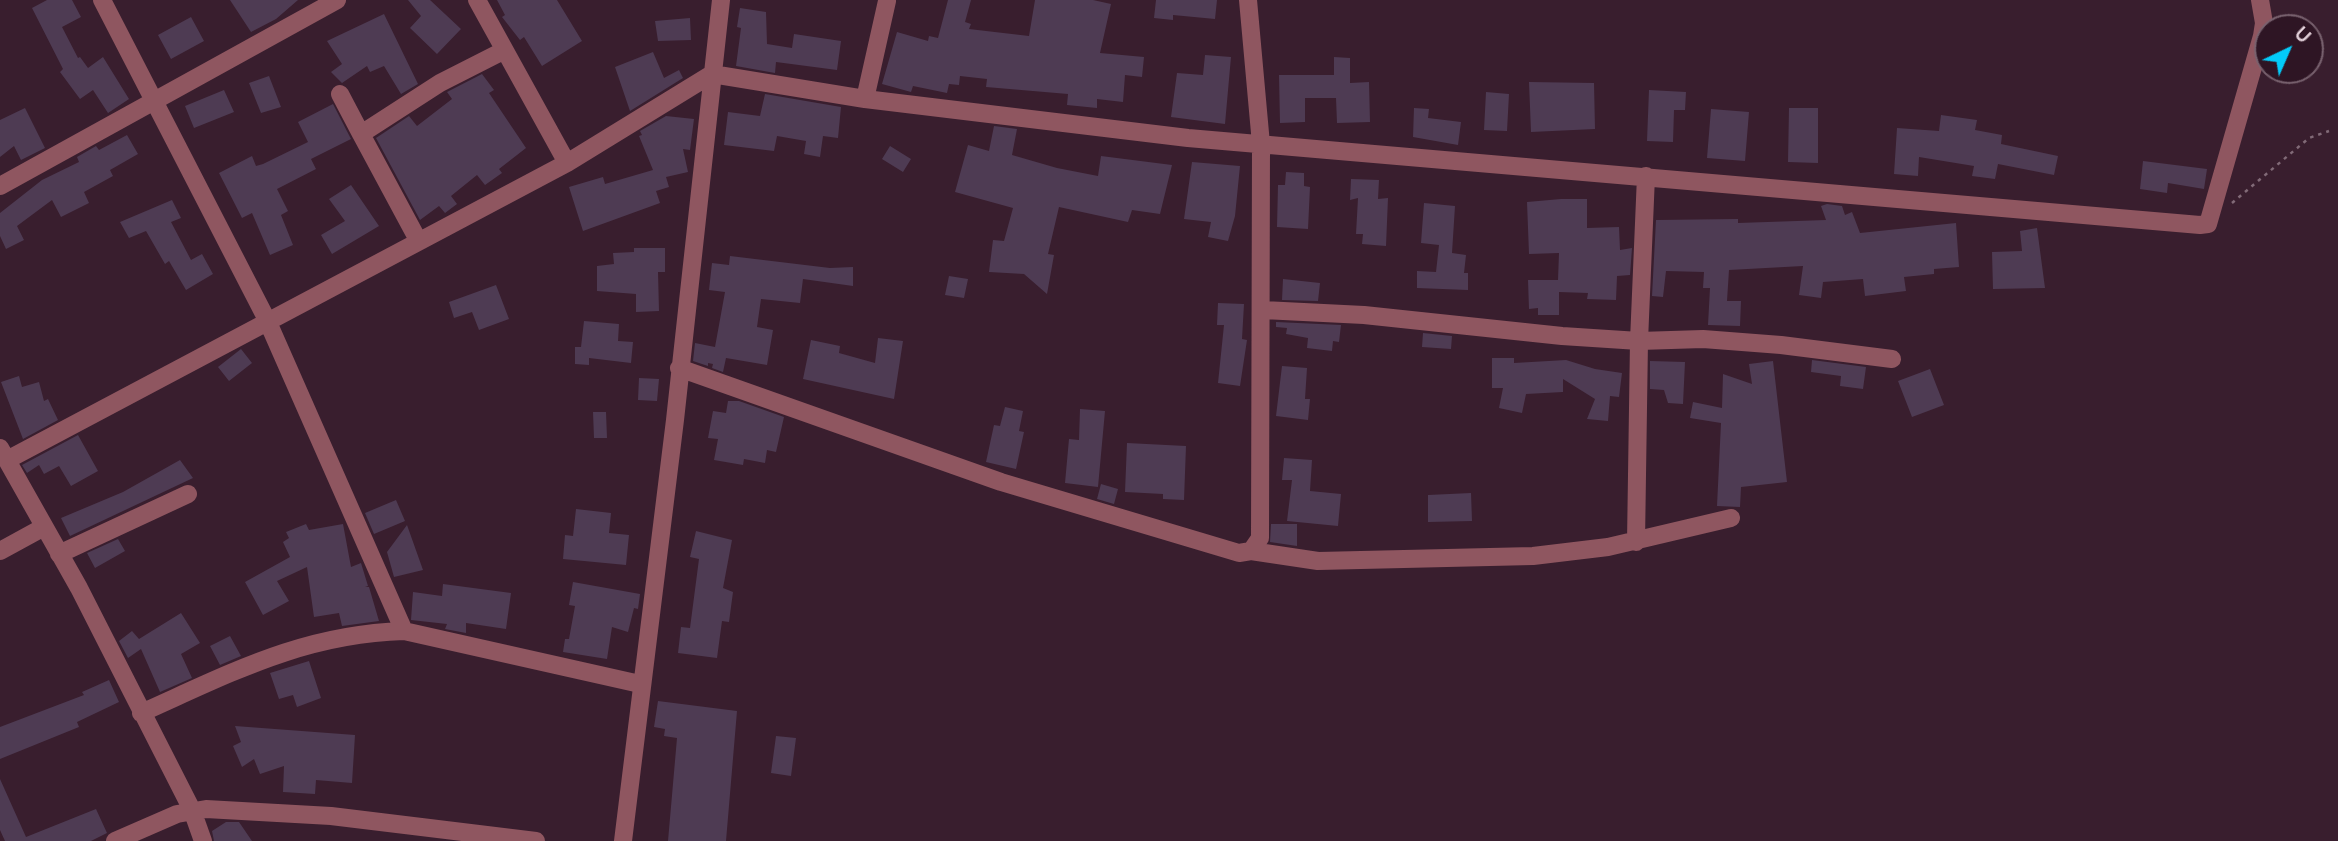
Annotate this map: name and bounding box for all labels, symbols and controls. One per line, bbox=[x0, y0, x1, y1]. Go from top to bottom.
north arrow bbox=[2254, 14, 2324, 84]
text: U bbox=[2290, 22, 2315, 48]

